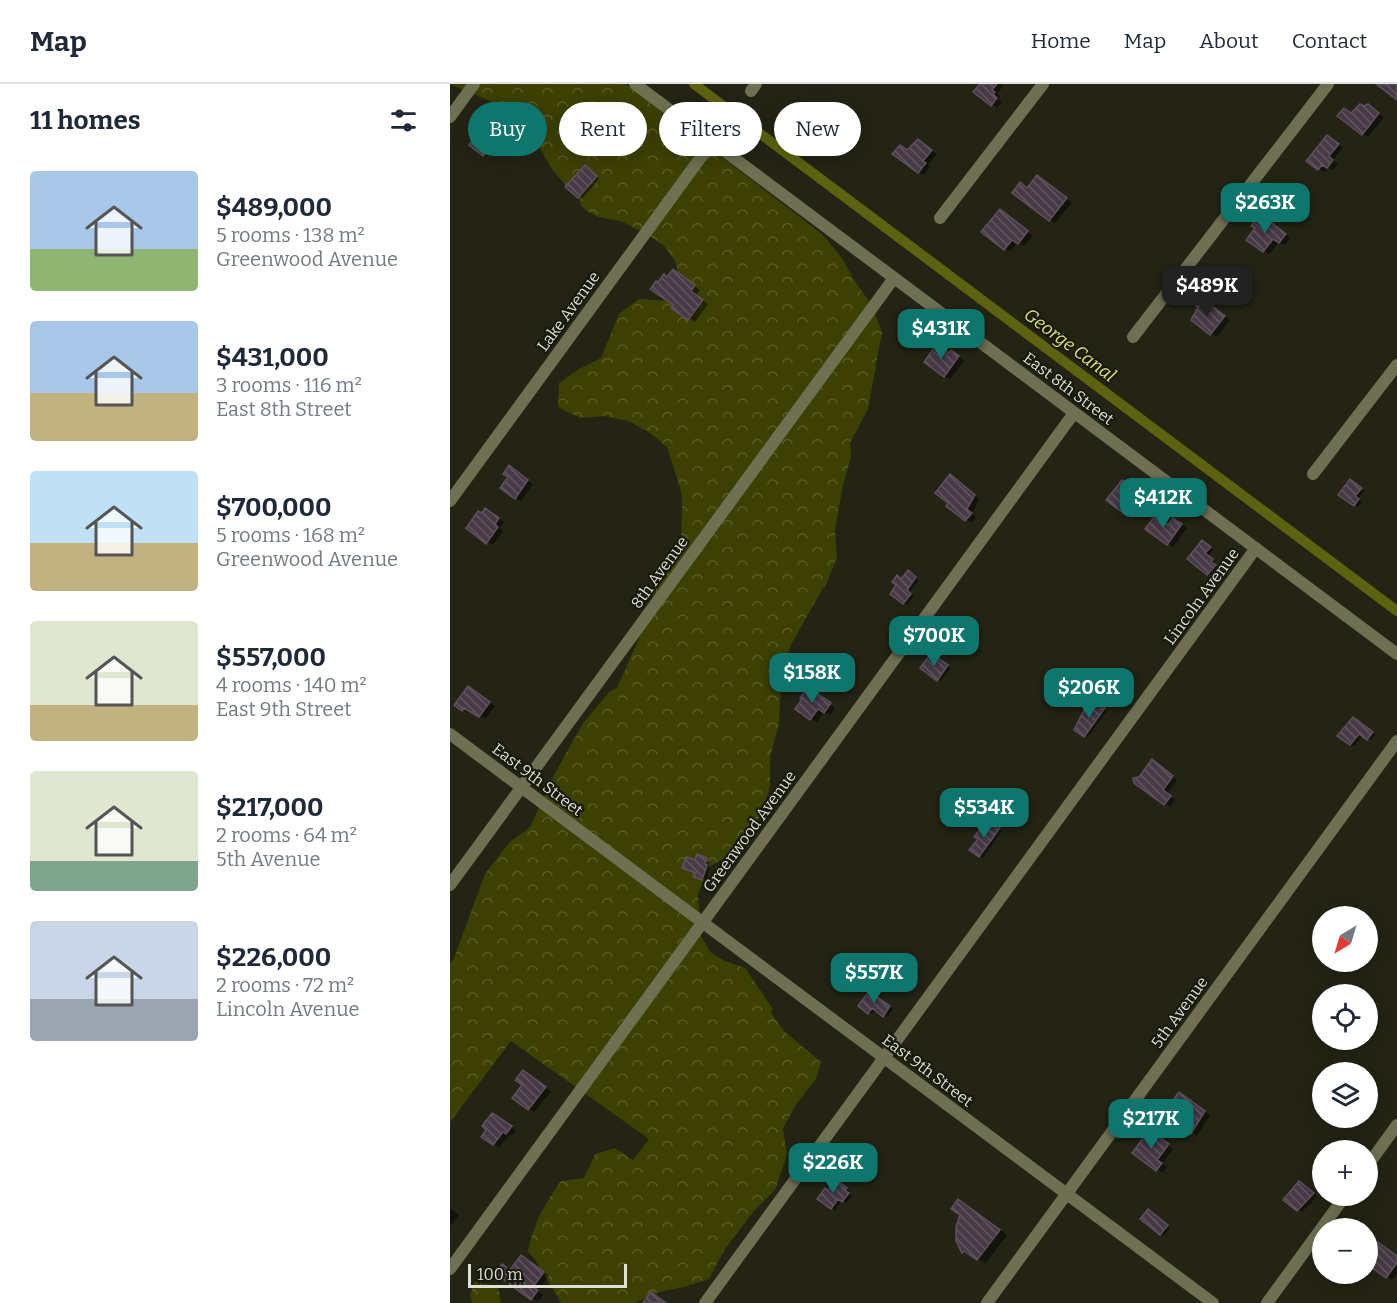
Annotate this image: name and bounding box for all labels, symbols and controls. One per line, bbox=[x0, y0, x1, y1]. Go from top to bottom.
text: Map bbox=[30, 25, 87, 58]
text: Home bbox=[1031, 28, 1091, 54]
text: Map bbox=[1124, 28, 1166, 54]
text: About bbox=[1199, 28, 1259, 54]
text: Contact bbox=[1292, 28, 1367, 54]
chip: Buy bbox=[468, 102, 547, 156]
chip: Rent bbox=[559, 102, 647, 156]
chip: Filters bbox=[659, 102, 762, 156]
chip: New bbox=[774, 102, 861, 156]
icon: filters bbox=[387, 104, 420, 137]
text: 11 homes bbox=[30, 105, 141, 136]
pin: $263K bbox=[1223, 183, 1307, 234]
text: $263K bbox=[1235, 190, 1295, 214]
text: $489,000 bbox=[216, 192, 332, 223]
icon: home bbox=[78, 195, 150, 267]
text: 5 rooms · 138 m² bbox=[216, 223, 365, 247]
text: Greenwood Avenue bbox=[216, 247, 398, 271]
pin: $489K bbox=[1165, 266, 1249, 317]
street label: Lake Avenue bbox=[533, 268, 604, 355]
text: $489K bbox=[1176, 273, 1238, 297]
water label: George Canal bbox=[1020, 303, 1120, 387]
pin: $431K bbox=[899, 309, 983, 360]
text: $431K bbox=[912, 316, 970, 340]
text: $431,000 bbox=[216, 342, 329, 373]
icon: home bbox=[78, 345, 150, 417]
street label: East 8th Street bbox=[1020, 348, 1118, 429]
text: 3 rooms · 116 m² bbox=[216, 373, 362, 397]
text: East 8th Street bbox=[216, 397, 352, 421]
pin: $412K bbox=[1121, 478, 1205, 529]
text: $412K bbox=[1134, 485, 1192, 509]
text: $700,000 bbox=[216, 492, 332, 523]
icon: home bbox=[78, 495, 150, 567]
text: 5 rooms · 168 m² bbox=[216, 523, 365, 547]
street label: 8th Avenue bbox=[627, 533, 692, 612]
street label: Lincoln Avenue bbox=[1160, 544, 1243, 648]
text: Greenwood Avenue bbox=[216, 547, 398, 571]
pin: $700K bbox=[892, 616, 976, 667]
text: $700K bbox=[903, 623, 965, 647]
text: $557,000 bbox=[216, 642, 326, 673]
icon: home bbox=[78, 645, 150, 717]
pin: $158K bbox=[770, 653, 854, 704]
text: $158K bbox=[783, 660, 841, 684]
pin: $206K bbox=[1047, 668, 1131, 719]
text: 4 rooms · 140 m² bbox=[216, 673, 367, 697]
text: $206K bbox=[1058, 675, 1120, 699]
text: East 9th Street bbox=[216, 697, 351, 721]
street label: East 9th Street bbox=[489, 739, 587, 820]
street label: Greenwood Avenue bbox=[699, 767, 800, 896]
pin: $534K bbox=[942, 788, 1026, 839]
text: $217,000 bbox=[216, 792, 324, 823]
icon: home bbox=[78, 795, 150, 867]
text: $534K bbox=[954, 795, 1014, 819]
text: 2 rooms · 64 m² bbox=[216, 823, 357, 847]
text: 5th Avenue bbox=[216, 847, 320, 871]
north arrow bbox=[1312, 906, 1378, 972]
map controls bbox=[1312, 906, 1378, 1284]
text: $226,000 bbox=[216, 942, 331, 973]
icon: home bbox=[78, 945, 150, 1017]
pin: $557K bbox=[832, 953, 916, 1004]
text: $557K bbox=[845, 960, 903, 984]
text: 2 rooms · 72 m² bbox=[216, 973, 354, 997]
street label: 5th Avenue bbox=[1147, 973, 1212, 1052]
button: locate bbox=[1312, 984, 1378, 1050]
text: Lincoln Avenue bbox=[216, 997, 359, 1021]
street label: East 9th Street bbox=[879, 1030, 977, 1111]
button: layers bbox=[1312, 1062, 1378, 1128]
pin: $217K bbox=[1109, 1099, 1193, 1150]
text: $217K bbox=[1123, 1106, 1179, 1130]
button: + bbox=[1312, 1140, 1378, 1206]
pin: $226K bbox=[791, 1143, 875, 1194]
text: $226K bbox=[803, 1150, 863, 1174]
button: − bbox=[1312, 1218, 1378, 1284]
scale bar bbox=[468, 1261, 627, 1288]
text: 100 m bbox=[477, 1265, 522, 1284]

